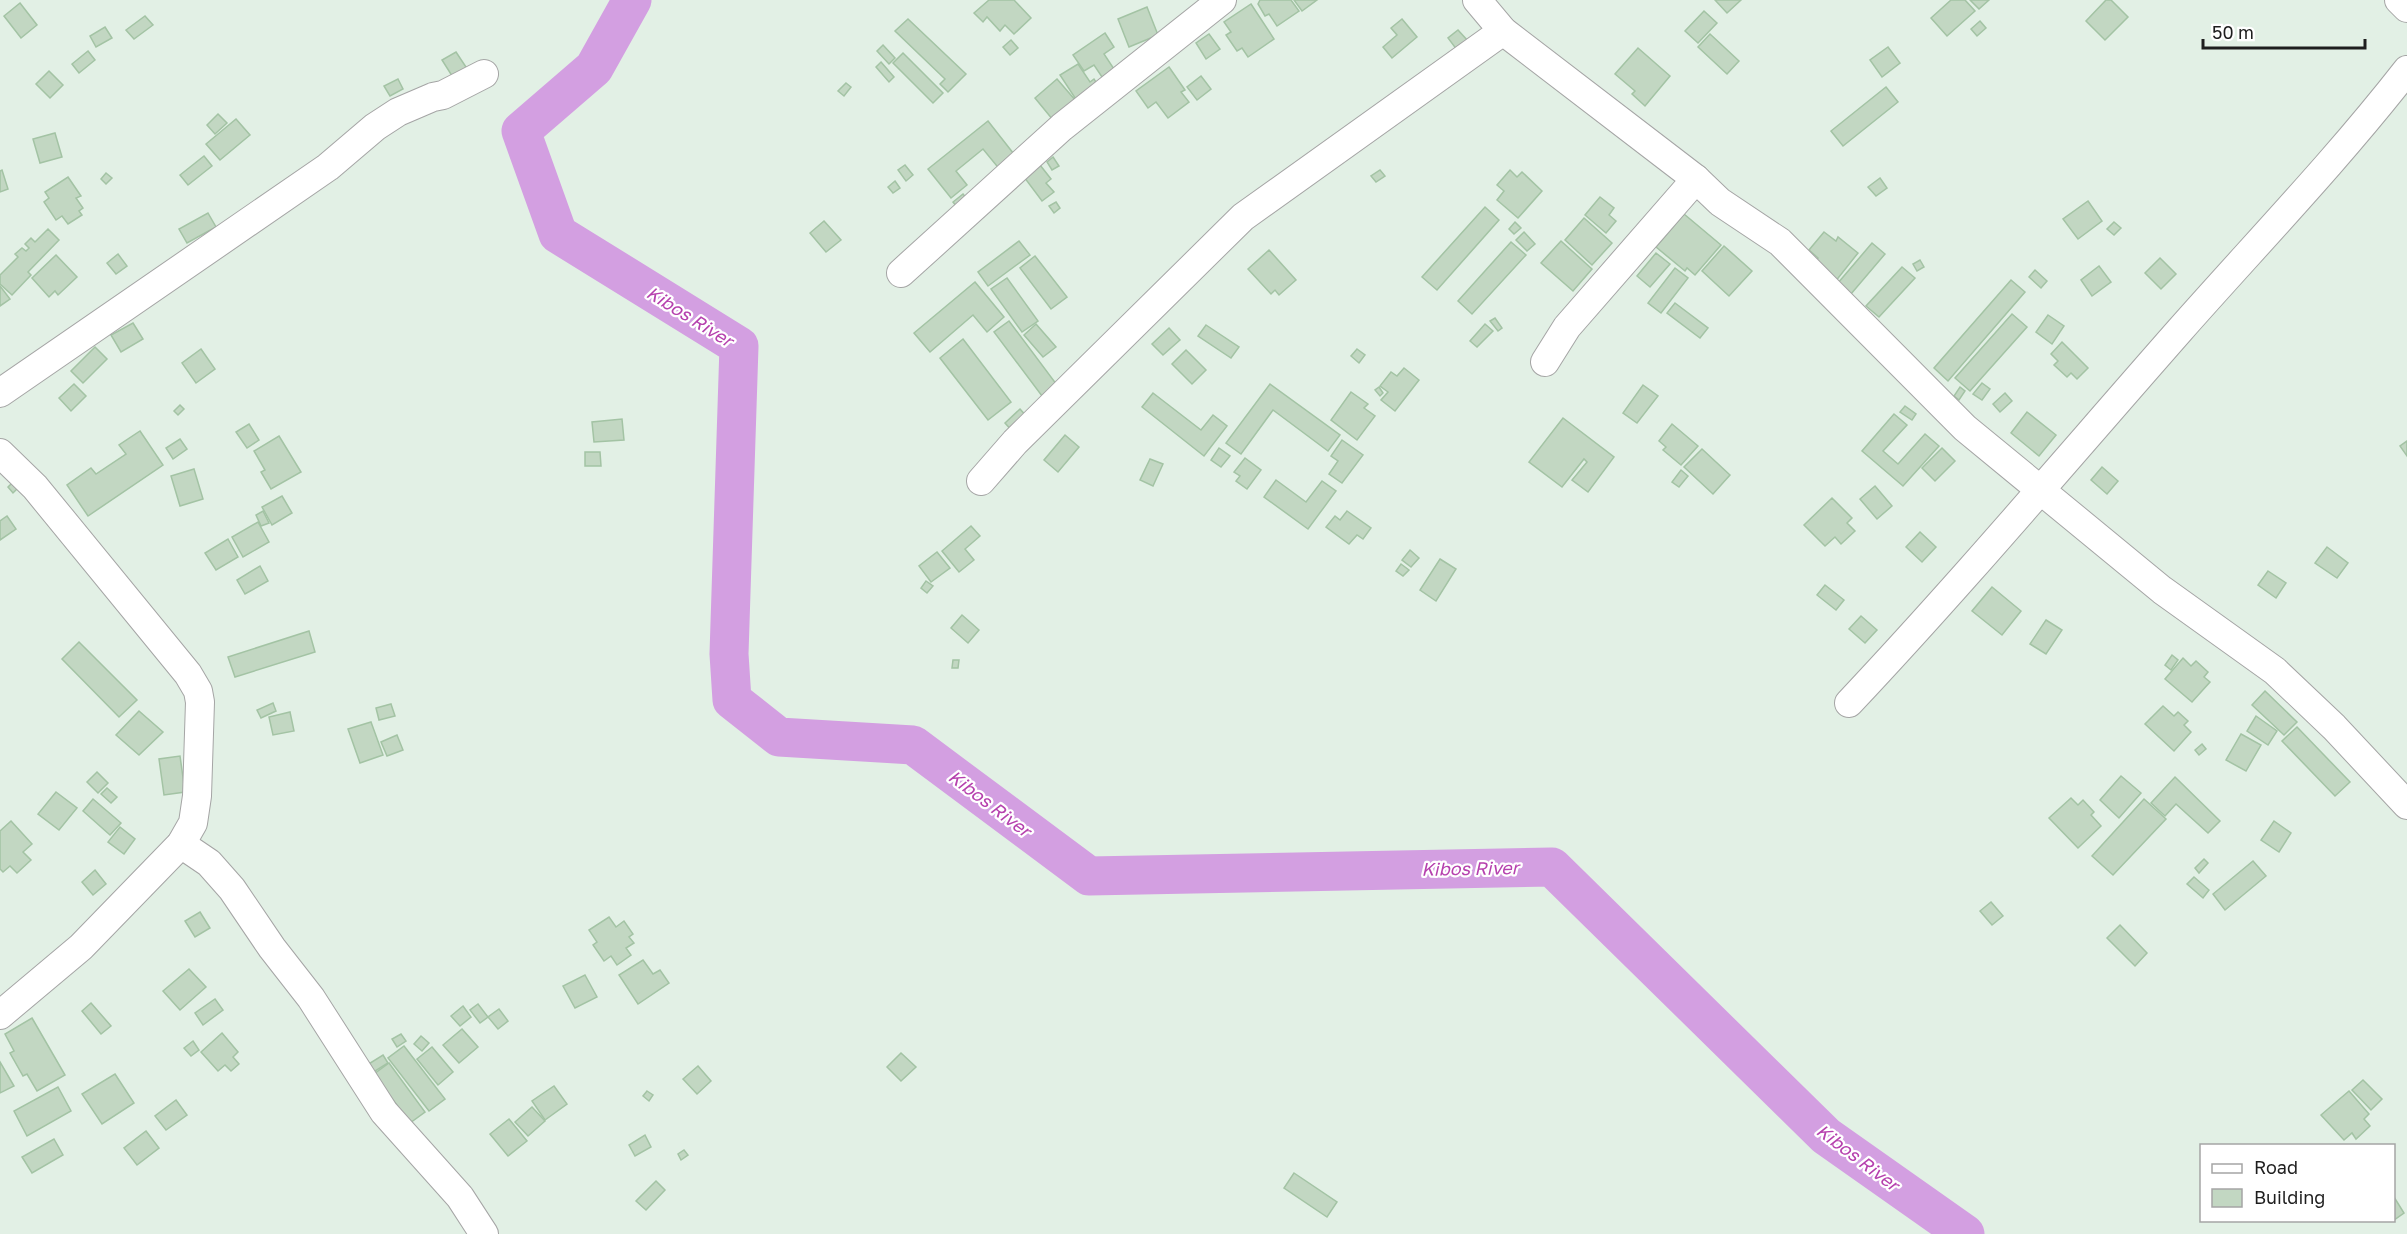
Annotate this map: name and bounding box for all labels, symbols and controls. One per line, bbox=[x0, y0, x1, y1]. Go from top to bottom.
scale bar bbox=[2203, 12, 2365, 50]
text: 50 m bbox=[2212, 21, 2254, 43]
water label: Kibos River bbox=[643, 281, 740, 353]
water label: Kibos River bbox=[944, 765, 1038, 843]
water label: Kibos River bbox=[1421, 856, 1522, 880]
water label: Kibos River bbox=[1812, 1119, 1906, 1197]
legend bbox=[2200, 1144, 2395, 1222]
text: Road bbox=[2254, 1156, 2298, 1178]
text: Building bbox=[2254, 1186, 2325, 1208]

